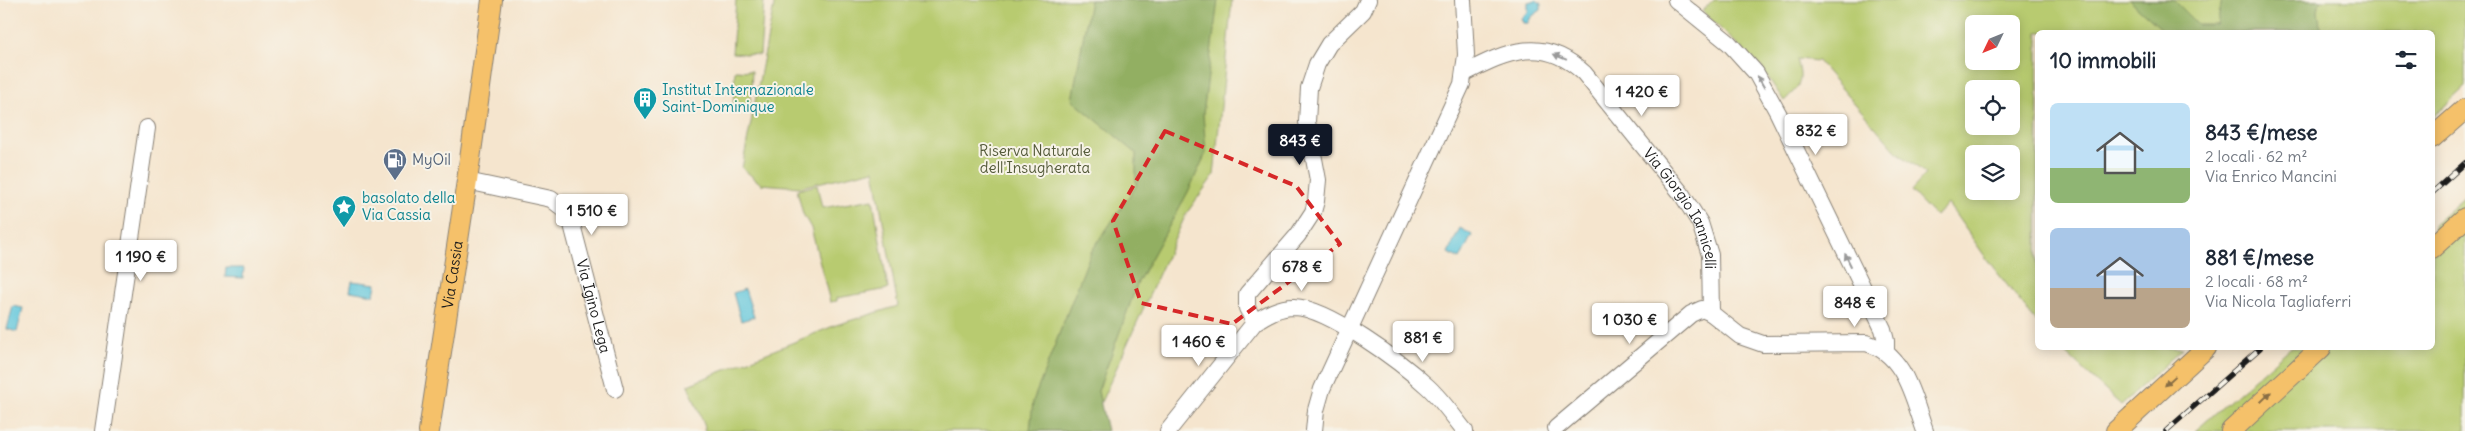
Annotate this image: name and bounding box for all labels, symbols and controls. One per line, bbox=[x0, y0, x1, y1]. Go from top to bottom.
north arrow bbox=[1965, 15, 2020, 70]
map controls bbox=[1965, 15, 2020, 200]
icon: filters bbox=[2392, 46, 2420, 74]
text: 10 immobili bbox=[2050, 47, 2156, 74]
one-way arrow bbox=[1553, 53, 1567, 61]
pin: 1 420 € bbox=[1596, 74, 1688, 117]
one-way arrow bbox=[1757, 76, 1766, 89]
place label: Institut Internazionale Saint-Dominique bbox=[662, 80, 814, 116]
button: locate bbox=[1965, 80, 2020, 135]
text: 1 420 € bbox=[1616, 81, 1668, 101]
building icon: Institut Internazionale Saint-Dominique bbox=[632, 86, 658, 120]
pin: 832 € bbox=[1781, 114, 1851, 156]
text: 843 €/mese bbox=[2205, 119, 2318, 146]
text: 832 € bbox=[1795, 120, 1837, 140]
icon: home bbox=[2090, 123, 2150, 183]
pin: 843 € bbox=[1265, 124, 1335, 166]
text: 843 € bbox=[1279, 130, 1321, 150]
park label: Riserva Naturale dell'Insugherata bbox=[979, 141, 1091, 177]
street label: Via Giorgio Iannicelli bbox=[1639, 144, 1721, 269]
button: layers bbox=[1965, 145, 2020, 200]
text: 2 locali · 62 m² bbox=[2205, 146, 2307, 166]
fuel station icon: MyOil bbox=[382, 147, 408, 181]
place label: MyOil bbox=[412, 150, 451, 169]
text: Via Enrico Mancini bbox=[2205, 166, 2337, 186]
place label: basolato della Via Cassia bbox=[362, 188, 456, 224]
place icon: basolato della Via Cassia bbox=[331, 194, 357, 228]
pin: 1 510 € bbox=[546, 194, 638, 236]
text: 1 510 € bbox=[567, 200, 617, 220]
street label: Via Cassia bbox=[438, 239, 467, 310]
pin: 1 190 € bbox=[95, 240, 187, 282]
text: 881 €/mese bbox=[2205, 244, 2314, 271]
text: 1 190 € bbox=[116, 246, 166, 266]
icon: home bbox=[2090, 248, 2150, 308]
pin: 678 € bbox=[1267, 250, 1337, 292]
one-way arrow bbox=[1844, 252, 1852, 267]
text: 678 € bbox=[1282, 256, 1322, 276]
street label: Via Igino Lega bbox=[572, 257, 615, 355]
text: 2 locali · 68 m² bbox=[2205, 271, 2308, 291]
pin: 848 € bbox=[1820, 286, 1890, 328]
text: Via Nicola Tagliaferri bbox=[2205, 291, 2351, 311]
text: 848 € bbox=[1834, 292, 1876, 312]
pin: 1 030 € bbox=[1584, 302, 1676, 345]
text: 1 030 € bbox=[1603, 309, 1657, 329]
pin: 881 € bbox=[1388, 320, 1458, 363]
pin: 1 460 € bbox=[1153, 324, 1245, 367]
text: 881 € bbox=[1404, 327, 1442, 347]
text: 1 460 € bbox=[1172, 331, 1226, 351]
one-way arrow bbox=[2164, 375, 2176, 387]
one-way arrow bbox=[2260, 391, 2272, 403]

